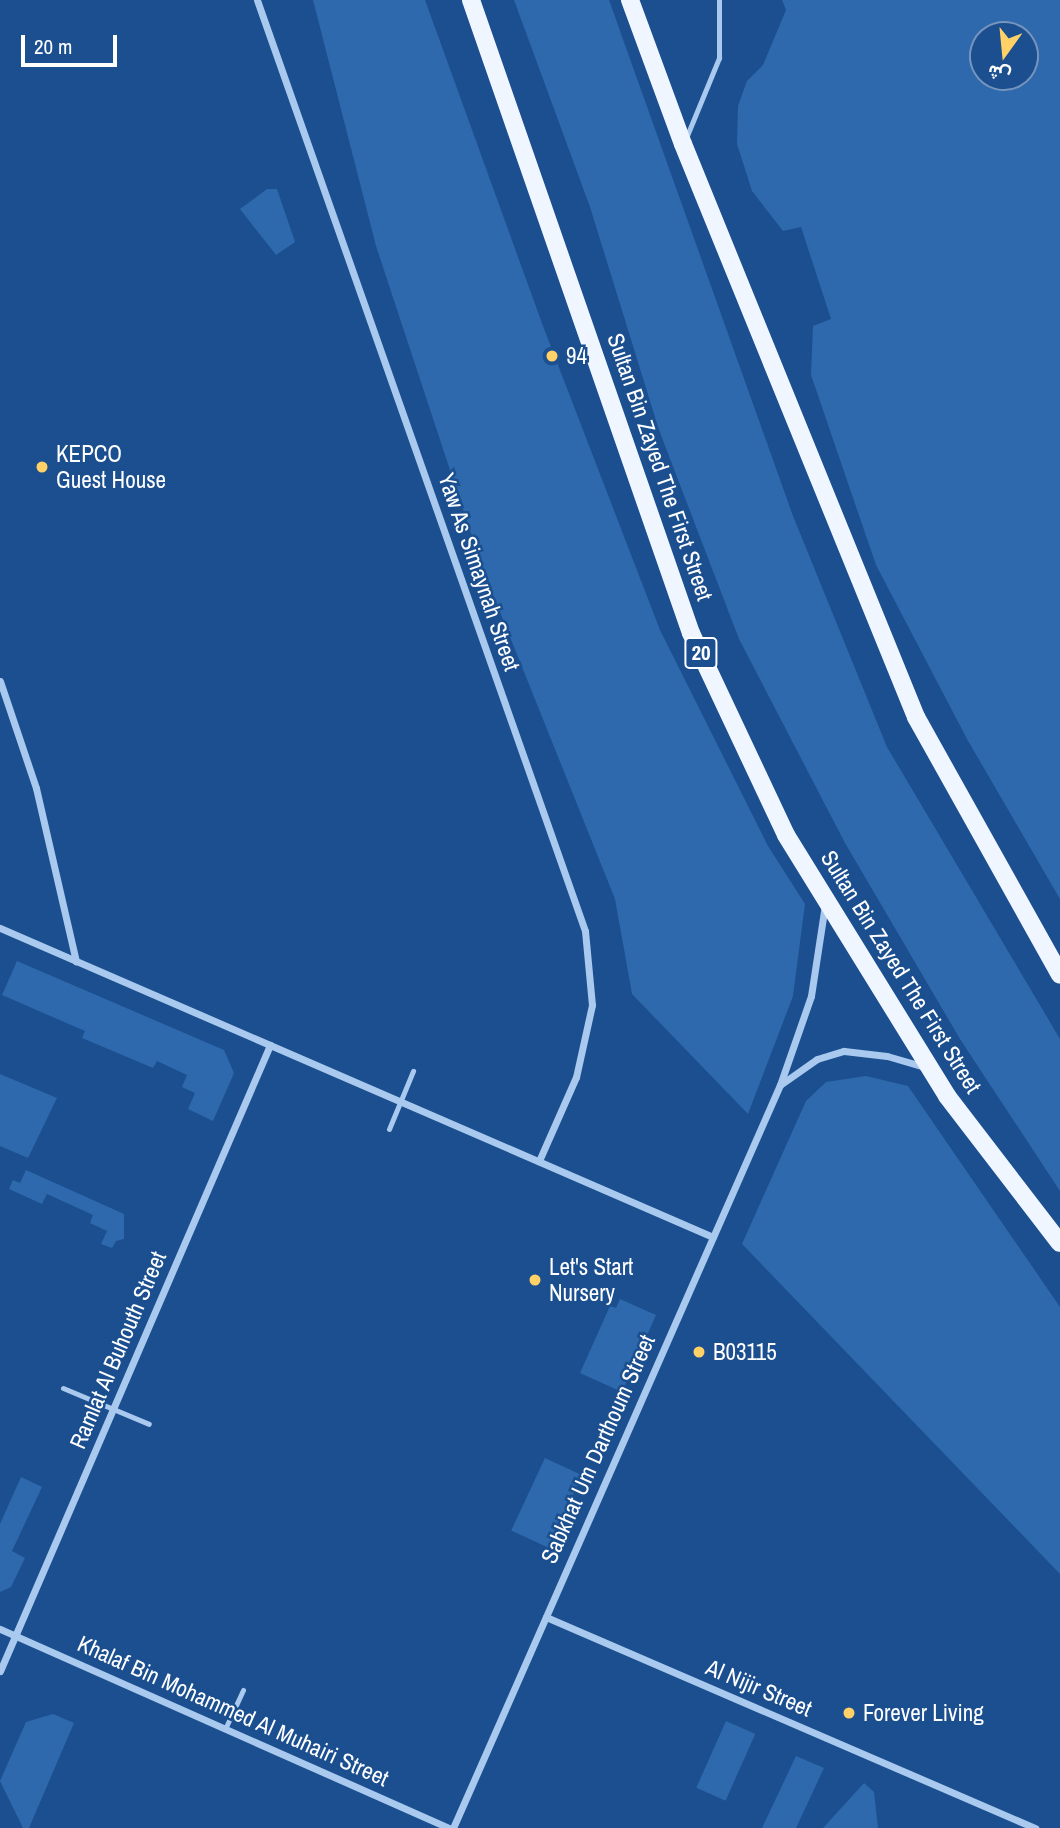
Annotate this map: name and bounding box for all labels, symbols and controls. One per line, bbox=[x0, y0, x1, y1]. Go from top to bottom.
scale bar bbox=[24, 21, 121, 65]
north arrow bbox=[969, 21, 1039, 91]
text: 20 m bbox=[34, 32, 72, 61]
text: ش bbox=[985, 59, 1013, 90]
street label: Sultan Bin Zayed The First Street bbox=[601, 330, 719, 604]
place label: 94 bbox=[566, 342, 587, 370]
marker: 94 bbox=[544, 348, 560, 364]
place label: KEPCO Guest House bbox=[56, 440, 166, 494]
marker: KEPCO Guest House bbox=[34, 459, 50, 475]
street label: Yaw As Simaynah Street bbox=[432, 469, 526, 675]
road number: 20 bbox=[684, 636, 718, 670]
street label: Sultan Bin Zayed The First Street bbox=[815, 846, 987, 1098]
street label: Ramlat Al Buhouth Street bbox=[64, 1247, 172, 1453]
place label: Let's Start Nursery bbox=[549, 1253, 633, 1307]
marker: Let's Start Nursery bbox=[527, 1272, 543, 1288]
street label: Sabkhat Um Darthoum Street bbox=[535, 1330, 661, 1568]
place label: B03115 bbox=[713, 1338, 777, 1366]
marker: B03115 bbox=[691, 1344, 707, 1360]
street label: Khalaf Bin Mohammed Al Muhairi Street bbox=[73, 1630, 393, 1792]
street label: Al Nijir Street bbox=[702, 1653, 816, 1723]
place label: Forever Living bbox=[863, 1699, 984, 1727]
marker: Forever Living bbox=[841, 1705, 857, 1721]

